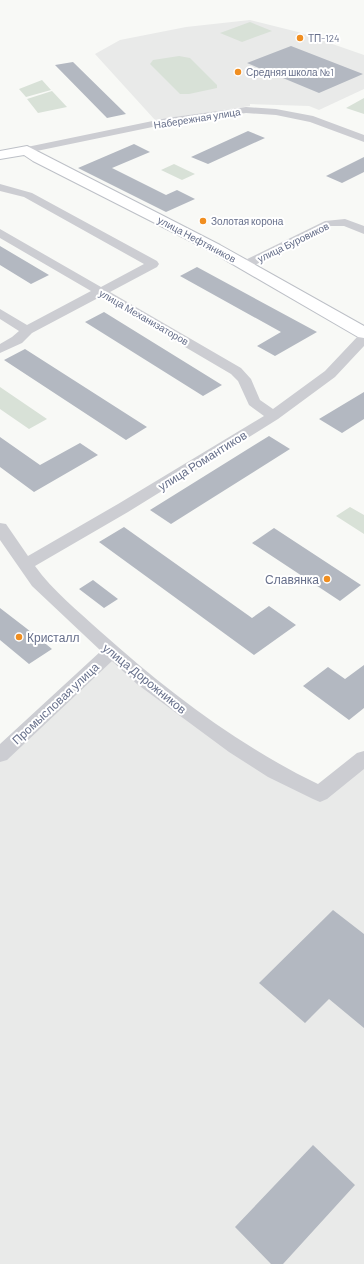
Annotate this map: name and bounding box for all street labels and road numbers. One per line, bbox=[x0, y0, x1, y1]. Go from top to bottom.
street label: Набережная улица bbox=[153, 105, 242, 131]
street label: улица Нефтяников bbox=[156, 213, 238, 265]
street label: улица Буровиков bbox=[255, 219, 331, 265]
street label: улица Механизаторов bbox=[97, 286, 191, 348]
street label: улица Романтиков bbox=[155, 427, 249, 494]
street label: улица Дорожников bbox=[100, 640, 190, 717]
street label: Промысловая улица bbox=[9, 659, 102, 748]

